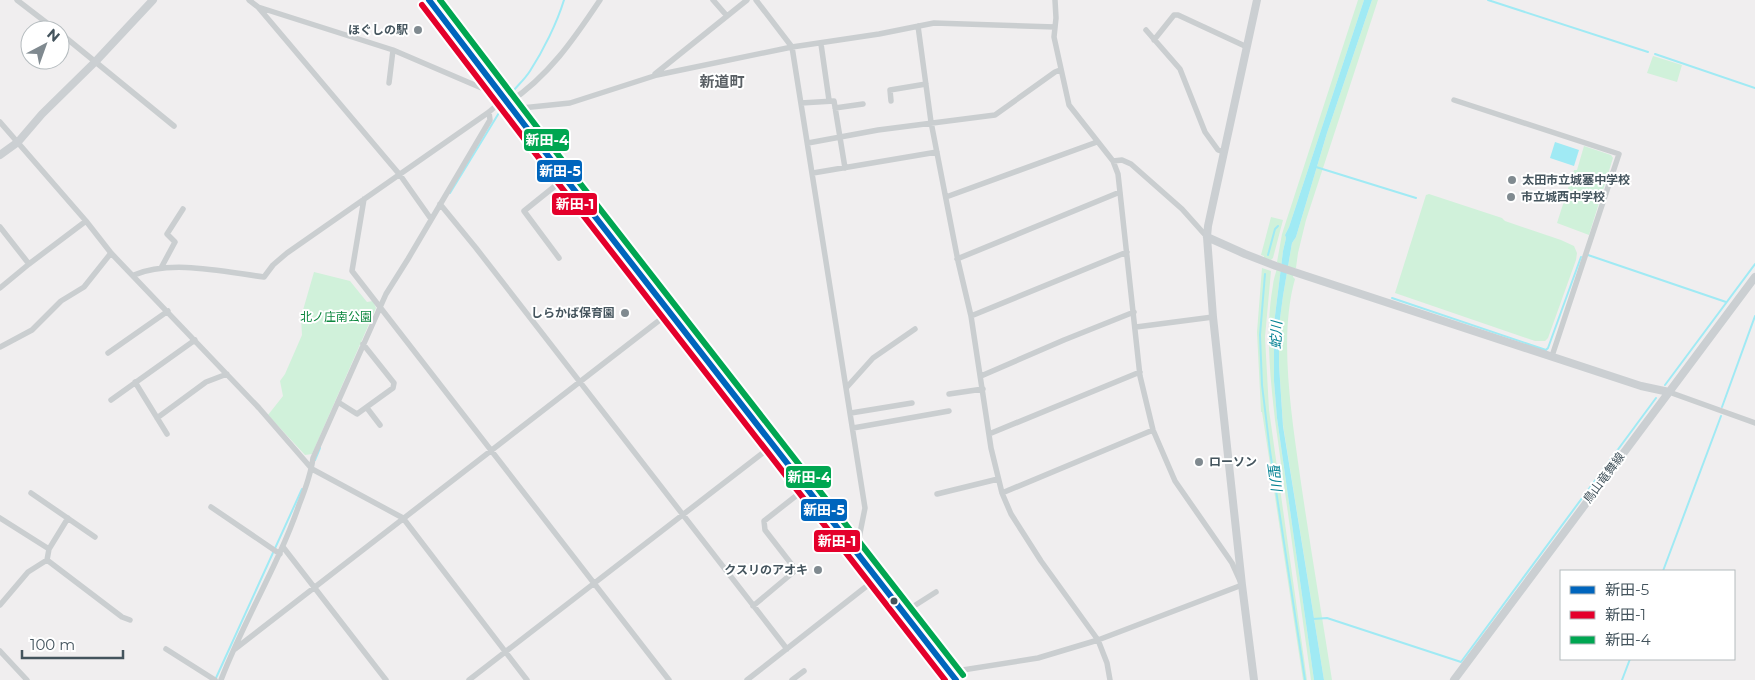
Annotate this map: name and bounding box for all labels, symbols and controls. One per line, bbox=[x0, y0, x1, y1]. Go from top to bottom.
north arrow bbox=[20, 20, 70, 70]
place label: ほぐしの駅 bbox=[348, 22, 408, 37]
marker: ほぐしの駅 bbox=[412, 24, 424, 36]
text: N bbox=[43, 25, 64, 46]
district label: 新道町 bbox=[699, 72, 745, 91]
line badge: 新田-4 bbox=[523, 128, 570, 152]
text: 新田-4 bbox=[525, 131, 569, 149]
line badge: 新田-5 bbox=[536, 159, 583, 183]
text: 新田-5 bbox=[539, 162, 581, 180]
place label: 太田市立城塞中学校 bbox=[1522, 172, 1630, 187]
marker: 太田市立城塞中学校 bbox=[1506, 174, 1518, 186]
place label: 市立城西中学校 bbox=[1521, 189, 1605, 204]
marker: 市立城西中学校 bbox=[1505, 191, 1517, 203]
line badge: 新田-1 bbox=[551, 192, 598, 216]
text: 新田-1 bbox=[556, 195, 594, 213]
place label: しらかば保育園 bbox=[531, 305, 615, 320]
marker: しらかば保育園 bbox=[619, 307, 631, 319]
park label: 北ノ庄南公園 bbox=[300, 309, 372, 324]
water label: 蛇川 bbox=[1267, 319, 1286, 349]
street label: 鳥山竜舞線 bbox=[1580, 449, 1628, 506]
place label: ローソン bbox=[1209, 454, 1257, 469]
marker: ローソン bbox=[1193, 456, 1205, 468]
water label: 聖川 bbox=[1264, 462, 1286, 494]
line badge: 新田-4 bbox=[785, 465, 832, 489]
text: 新田-4 bbox=[787, 468, 831, 486]
line badge: 新田-5 bbox=[800, 498, 848, 522]
text: 新田-5 bbox=[803, 501, 845, 519]
line badge: 新田-1 bbox=[813, 529, 861, 553]
text: 新田-1 bbox=[818, 532, 856, 550]
place label: クスリのアオキ bbox=[724, 562, 808, 577]
marker: クスリのアオキ bbox=[812, 564, 824, 576]
legend bbox=[1560, 570, 1735, 660]
text: 新田-5 bbox=[1605, 580, 1649, 599]
unlabelled marker bbox=[889, 596, 899, 606]
text: 新田-1 bbox=[1605, 605, 1646, 624]
scale bar bbox=[22, 628, 124, 660]
text: 新田-4 bbox=[1605, 630, 1651, 649]
text: 100 m bbox=[30, 635, 75, 654]

